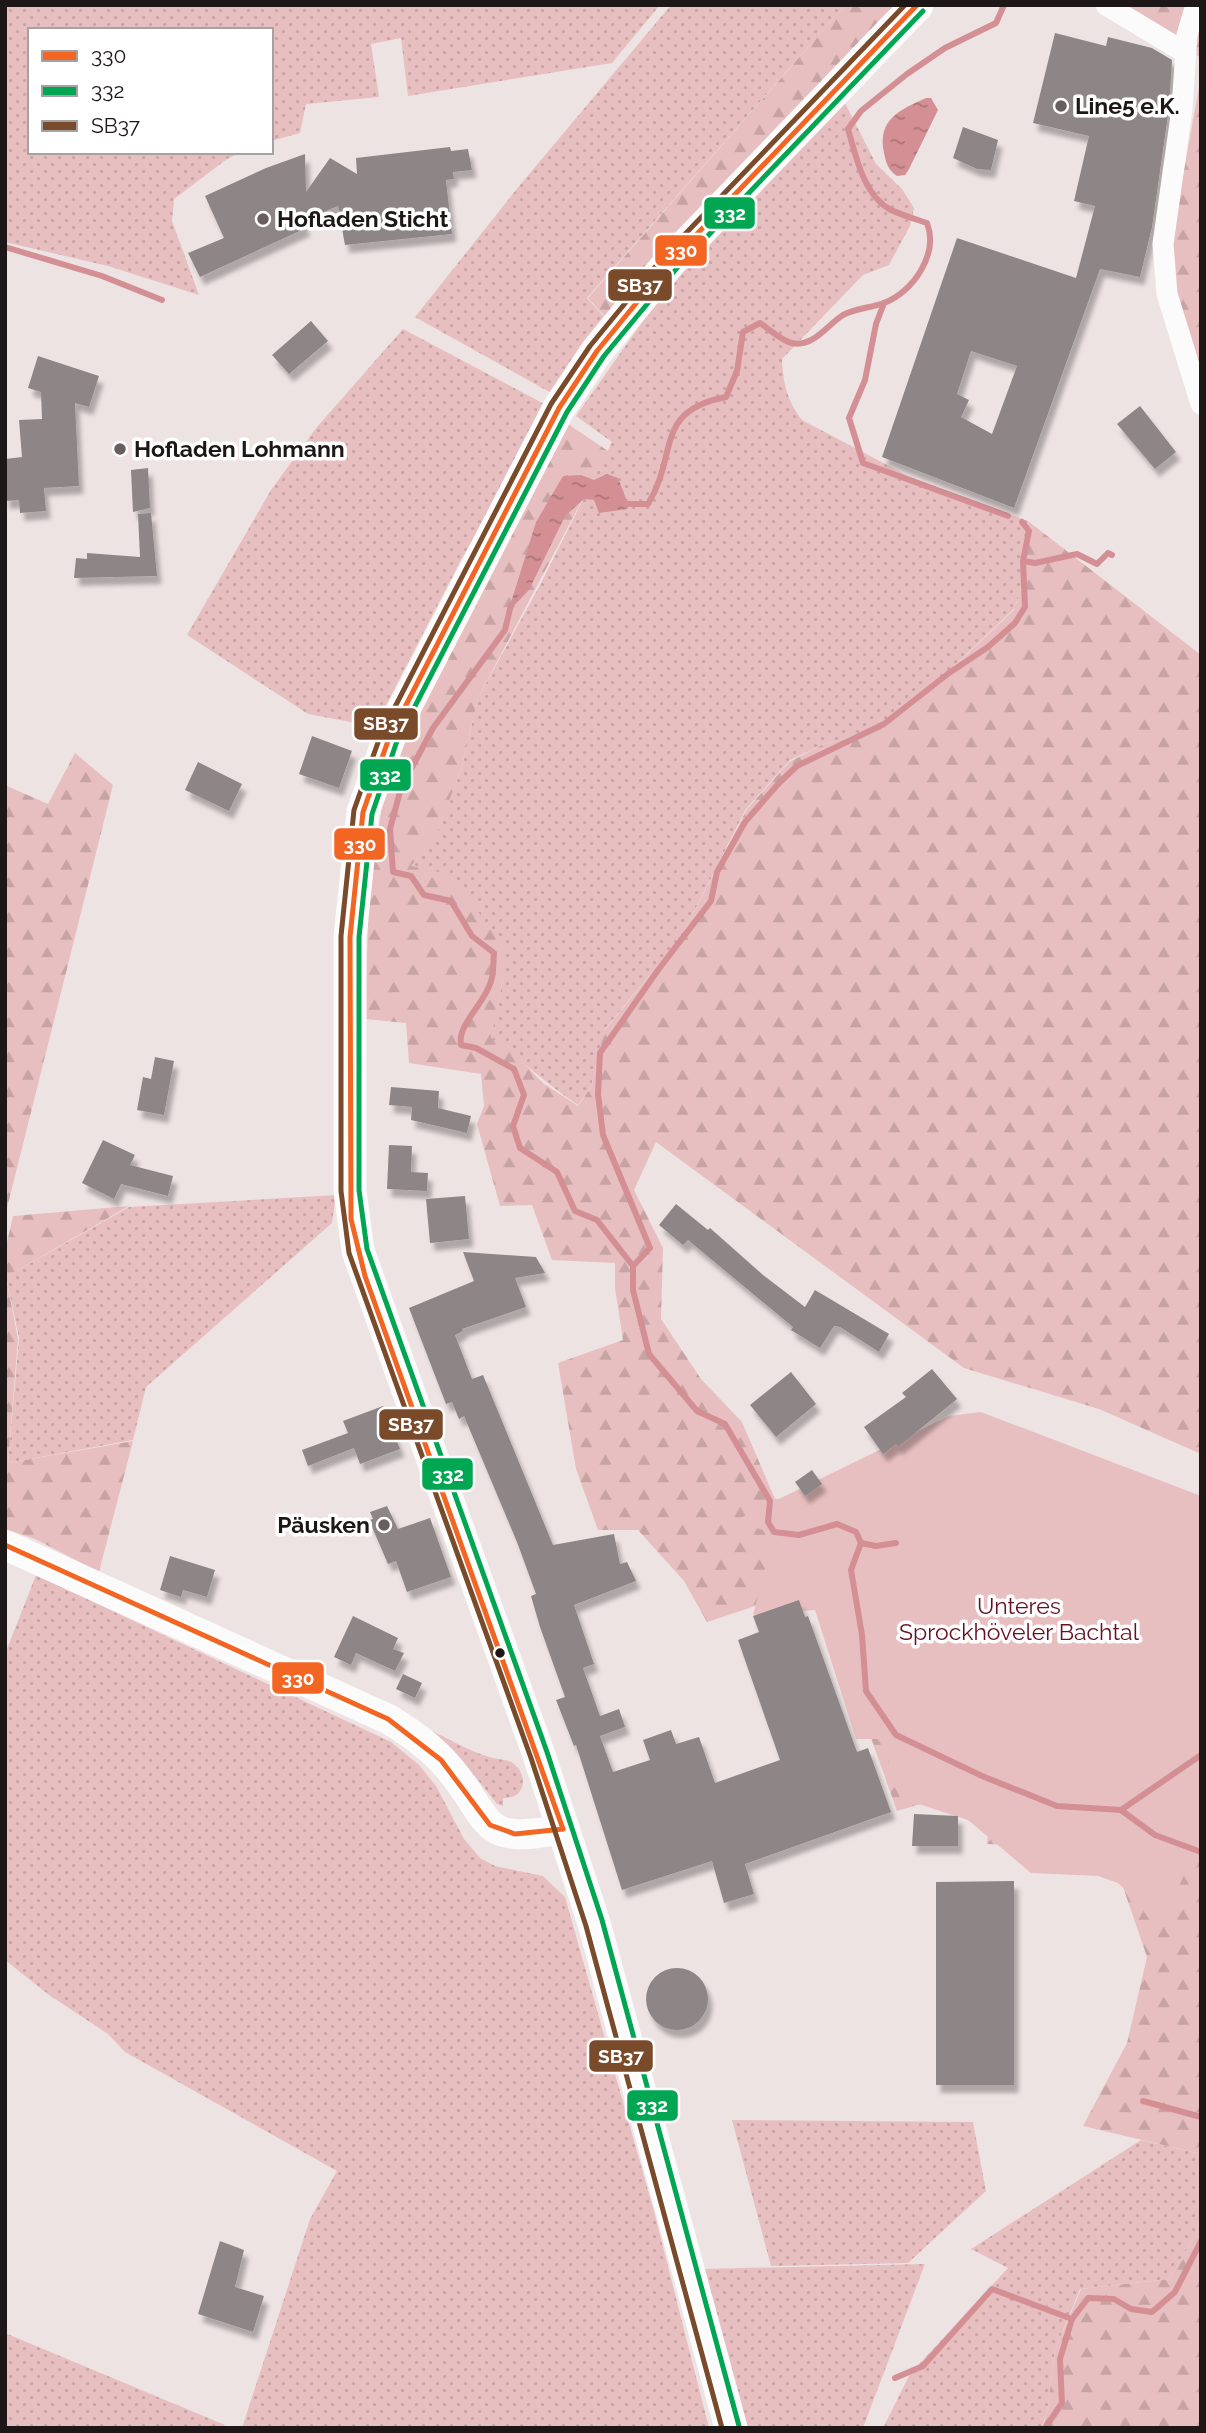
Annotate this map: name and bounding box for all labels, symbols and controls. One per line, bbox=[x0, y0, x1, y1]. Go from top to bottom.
legend bbox=[28, 28, 273, 154]
text: 330 bbox=[91, 43, 126, 68]
text: 332 bbox=[91, 78, 124, 103]
place label: Line5 e.K. bbox=[1075, 92, 1180, 119]
marker: Line5 e.K. bbox=[1053, 98, 1069, 114]
text: SB37 bbox=[91, 113, 141, 138]
line badge: 332 bbox=[703, 196, 756, 230]
text: 332 bbox=[714, 202, 746, 224]
place label: Hofladen Sticht bbox=[277, 205, 448, 232]
marker: Hofladen Sticht bbox=[255, 211, 271, 227]
line badge: 330 bbox=[654, 234, 708, 267]
text: 330 bbox=[665, 239, 697, 261]
line badge: SB37 bbox=[607, 268, 673, 302]
text: SB37 bbox=[617, 274, 663, 296]
place label: Hofladen Lohmann bbox=[134, 435, 345, 462]
marker: Hofladen Lohmann bbox=[112, 441, 128, 457]
line badge: SB37 bbox=[353, 707, 419, 741]
text: SB37 bbox=[363, 712, 409, 734]
line badge: 332 bbox=[359, 758, 412, 792]
text: 332 bbox=[369, 764, 401, 786]
line badge: 330 bbox=[333, 827, 386, 861]
text: 330 bbox=[344, 833, 376, 855]
line badge: SB37 bbox=[378, 1408, 444, 1441]
text: SB37 bbox=[388, 1413, 434, 1435]
line badge: 332 bbox=[421, 1457, 474, 1491]
text: 332 bbox=[432, 1463, 464, 1485]
place label: Päusken bbox=[277, 1511, 370, 1538]
marker: Päusken bbox=[376, 1517, 392, 1533]
park label: Unteres Sprockhöveler Bachtal bbox=[899, 1592, 1140, 1645]
unlabelled marker bbox=[493, 1646, 507, 1660]
line badge: 330 bbox=[271, 1661, 325, 1695]
text: 330 bbox=[282, 1667, 314, 1689]
line badge: SB37 bbox=[588, 2039, 654, 2073]
text: SB37 bbox=[598, 2045, 644, 2067]
line badge: 332 bbox=[626, 2089, 679, 2122]
text: 332 bbox=[636, 2094, 668, 2116]

